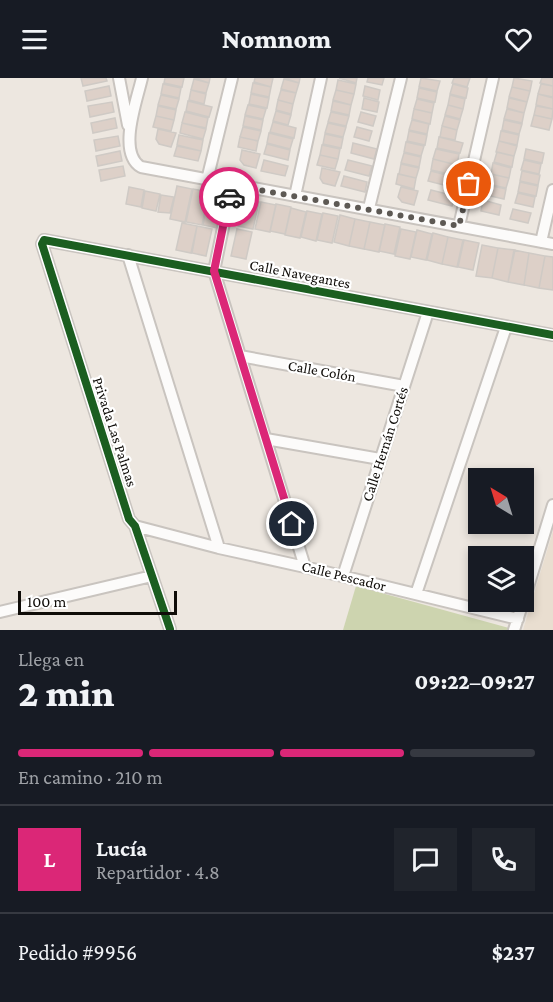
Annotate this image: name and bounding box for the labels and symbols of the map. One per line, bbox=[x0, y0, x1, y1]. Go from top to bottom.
pin bbox=[443, 158, 494, 209]
courier bbox=[199, 167, 259, 227]
street label: Calle Navegantes bbox=[248, 256, 352, 293]
street label: Calle Colón bbox=[287, 357, 357, 385]
street label: Privada Las Palmas bbox=[90, 375, 140, 489]
street label: Calle Hernán Cortés bbox=[359, 385, 411, 503]
north arrow bbox=[468, 468, 534, 534]
pin bbox=[266, 498, 317, 549]
street label: Calle Pescador bbox=[300, 558, 389, 594]
scale bar bbox=[18, 588, 177, 616]

